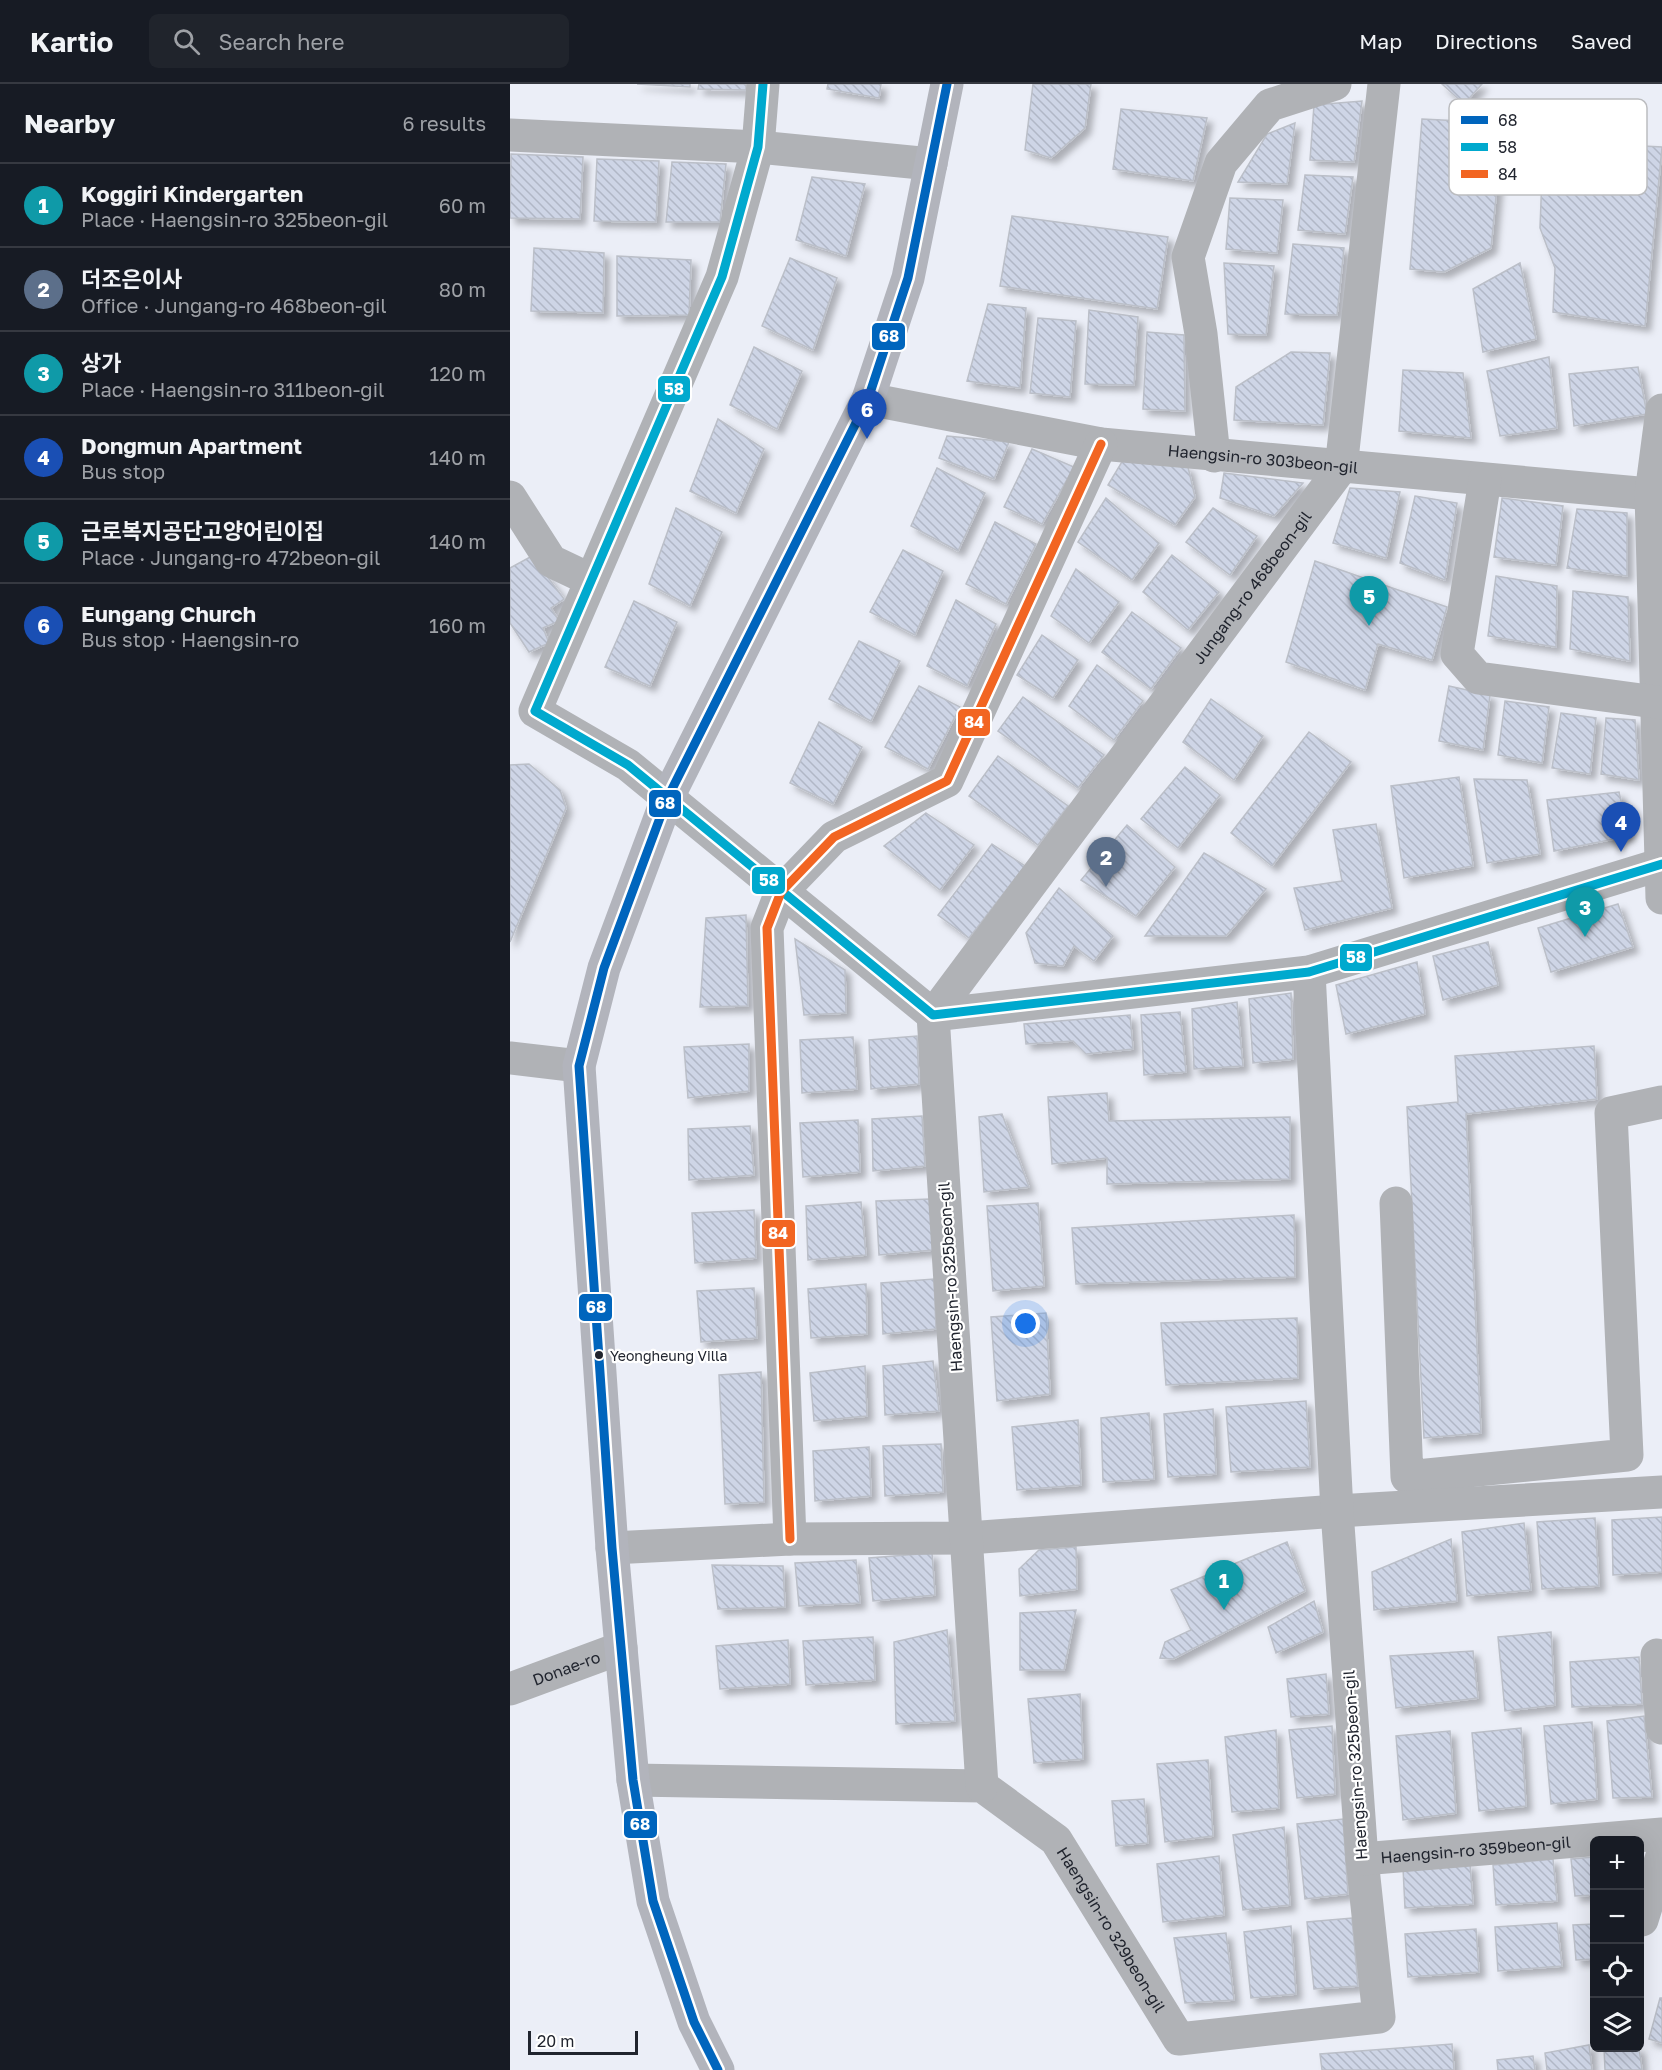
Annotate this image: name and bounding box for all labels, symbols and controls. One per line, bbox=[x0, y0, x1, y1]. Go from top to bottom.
search box bbox=[149, 14, 569, 68]
text: Kartio bbox=[30, 25, 113, 58]
icon: search bbox=[170, 25, 203, 58]
text: Search here bbox=[218, 28, 344, 55]
text: Map bbox=[1359, 28, 1402, 54]
text: Directions bbox=[1435, 28, 1538, 54]
text: Saved bbox=[1571, 28, 1632, 54]
legend bbox=[1449, 99, 1647, 195]
text: Nearby bbox=[24, 108, 115, 139]
text: 68 bbox=[1498, 110, 1517, 130]
text: 6 results bbox=[402, 111, 486, 135]
text: 58 bbox=[1498, 137, 1517, 157]
text: 84 bbox=[1498, 164, 1518, 184]
text: Koggiri Kindergarten bbox=[81, 180, 303, 207]
text: 1 bbox=[38, 193, 49, 217]
text: 60 m bbox=[439, 193, 486, 217]
text: Place · Haengsin-ro 325beon-gil bbox=[81, 207, 388, 231]
text: 더조은이사 bbox=[81, 265, 182, 292]
text: 2 bbox=[37, 277, 50, 301]
text: 80 m bbox=[439, 277, 486, 301]
text: Office · Jungang-ro 468beon-gil bbox=[81, 293, 387, 317]
line badge: 68 bbox=[871, 322, 906, 351]
text: 68 bbox=[879, 326, 899, 346]
text: 상가 bbox=[81, 349, 121, 376]
text: 3 bbox=[37, 361, 50, 385]
text: 120 m bbox=[430, 361, 486, 385]
line badge: 58 bbox=[657, 375, 691, 403]
text: Place · Haengsin-ro 311beon-gil bbox=[81, 377, 384, 401]
text: 58 bbox=[664, 379, 684, 399]
pin: 6 bbox=[848, 390, 886, 439]
text: Dongmun Apartment bbox=[81, 432, 302, 459]
street label: Haengsin-ro 303beon-gil bbox=[1167, 440, 1359, 477]
text: 4 bbox=[37, 445, 50, 469]
text: 140 m bbox=[429, 445, 486, 469]
text: Bus stop bbox=[81, 459, 165, 483]
street label: Jungang-ro 468beon-gil bbox=[1188, 507, 1316, 668]
text: 근로복지공단고양어린이집 bbox=[81, 517, 324, 544]
text: 5 bbox=[37, 529, 50, 553]
text: 140 m bbox=[429, 529, 486, 553]
text: Place · Jungang-ro 472beon-gil bbox=[81, 545, 380, 569]
pin: 5 bbox=[1350, 576, 1388, 626]
text: Eungang Church bbox=[81, 600, 256, 627]
text: 6 bbox=[37, 613, 50, 637]
text: 160 m bbox=[429, 613, 486, 637]
text: Bus stop · Haengsin-ro bbox=[81, 627, 299, 651]
line badge: 84 bbox=[957, 708, 991, 737]
text: 84 bbox=[964, 712, 984, 732]
line badge: 68 bbox=[648, 789, 682, 818]
text: 68 bbox=[655, 793, 675, 813]
pin: 4 bbox=[1602, 802, 1640, 852]
pin: 2 bbox=[1086, 838, 1126, 887]
line badge: 58 bbox=[751, 866, 786, 895]
text: 58 bbox=[759, 870, 779, 890]
pin: 3 bbox=[1566, 888, 1604, 937]
line badge: 58 bbox=[1339, 943, 1373, 972]
text: 58 bbox=[1346, 947, 1366, 967]
street label: Haengsin-ro 325beon-gil bbox=[933, 1181, 967, 1373]
line badge: 84 bbox=[761, 1219, 796, 1248]
text: 84 bbox=[768, 1223, 788, 1243]
line badge: 68 bbox=[578, 1293, 613, 1322]
text: 68 bbox=[586, 1297, 606, 1317]
your location bbox=[1011, 1309, 1040, 1338]
place label: Yeongheung Villa bbox=[610, 1347, 728, 1364]
marker: Yeongheung Villa bbox=[593, 1349, 605, 1361]
pin: 1 bbox=[1204, 1560, 1244, 1610]
street label: Donae-ro bbox=[530, 1647, 603, 1690]
street label: Haengsin-ro 325beon-gil bbox=[1338, 1669, 1372, 1861]
line badge: 68 bbox=[623, 1810, 658, 1839]
text: 68 bbox=[630, 1814, 650, 1834]
street label: Haengsin-ro 359beon-gil bbox=[1380, 1832, 1572, 1867]
map controls bbox=[1590, 1836, 1644, 2052]
button: + bbox=[1590, 1836, 1644, 1890]
street label: Haengsin-ro 329beon-gil bbox=[1053, 1843, 1170, 2016]
button: − bbox=[1590, 1890, 1644, 1944]
button: locate bbox=[1590, 1944, 1644, 1998]
button: layers bbox=[1590, 1998, 1644, 2052]
scale bar bbox=[528, 2028, 638, 2056]
text: 20 m bbox=[537, 2031, 574, 2051]

